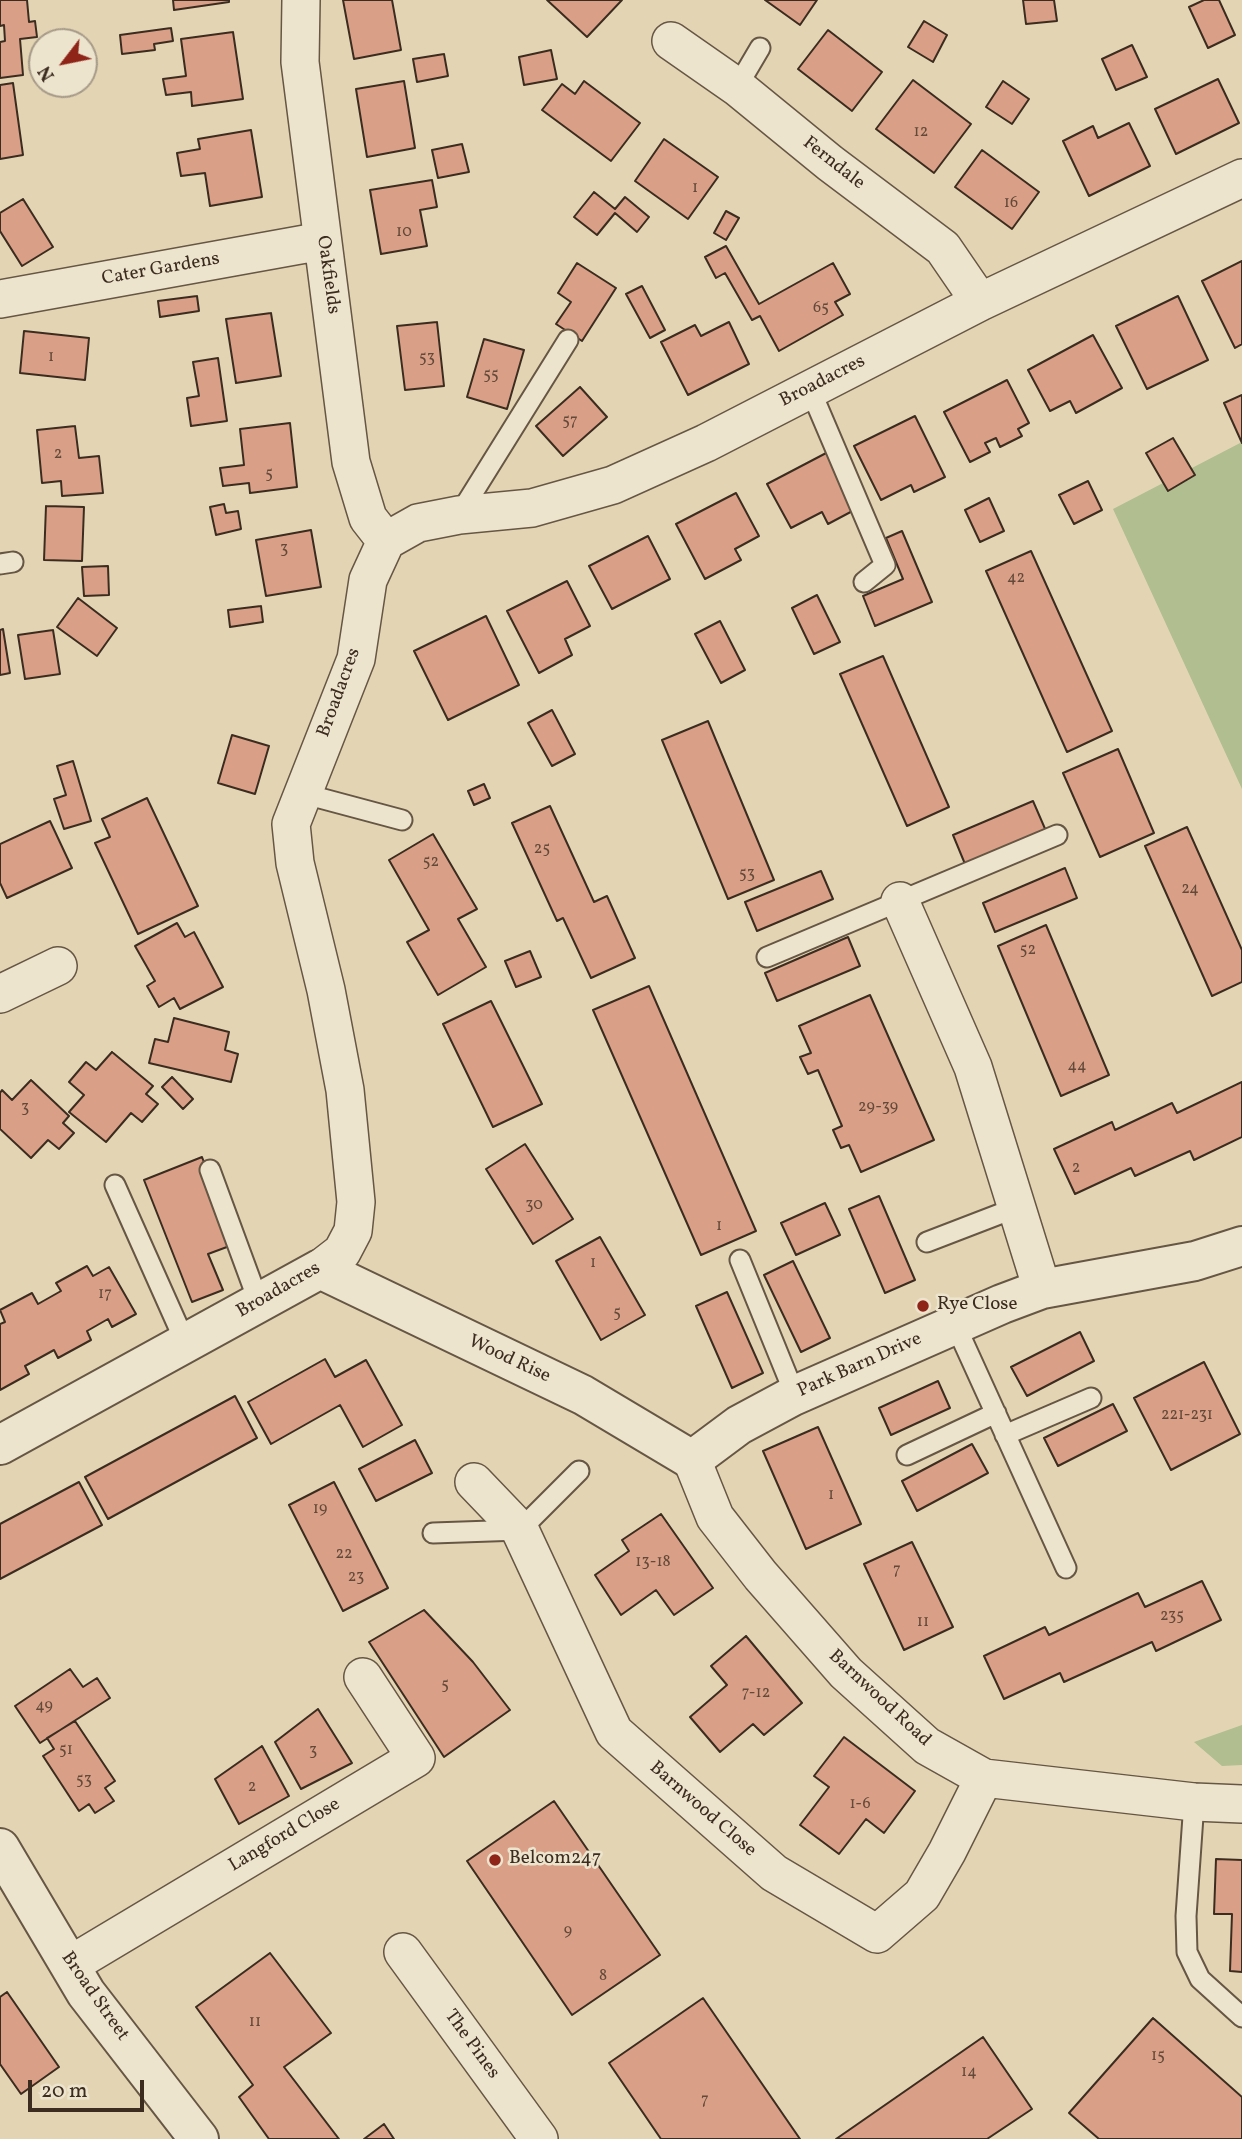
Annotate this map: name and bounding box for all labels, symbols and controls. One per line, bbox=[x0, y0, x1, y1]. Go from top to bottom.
north arrow bbox=[28, 28, 98, 98]
text: N bbox=[32, 60, 62, 86]
house number: 12 bbox=[914, 123, 928, 143]
street label: Ferndale bbox=[797, 133, 869, 195]
house number: 1 bbox=[692, 179, 698, 199]
house number: 16 bbox=[1004, 194, 1018, 214]
house number: 10 bbox=[396, 223, 412, 243]
street label: Oakfields bbox=[310, 234, 344, 316]
street label: Cater Gardens bbox=[100, 248, 222, 292]
house number: 65 bbox=[813, 299, 829, 319]
house number: 1 bbox=[48, 348, 54, 368]
house number: 53 bbox=[419, 349, 435, 369]
street label: Broadacres bbox=[776, 351, 870, 413]
house number: 55 bbox=[483, 366, 499, 386]
house number: 57 bbox=[562, 412, 578, 432]
house number: 2 bbox=[54, 445, 62, 465]
house number: 5 bbox=[265, 465, 273, 485]
house number: 3 bbox=[280, 540, 288, 560]
house number: 42 bbox=[1007, 569, 1025, 589]
street label: Broadacres bbox=[313, 645, 367, 741]
house number: 25 bbox=[534, 840, 550, 860]
house number: 52 bbox=[423, 853, 439, 873]
house number: 53 bbox=[739, 865, 755, 885]
house number: 24 bbox=[1181, 880, 1199, 900]
house number: 52 bbox=[1020, 941, 1036, 961]
house number: 44 bbox=[1067, 1057, 1087, 1077]
house number: 29-39 bbox=[858, 1098, 898, 1118]
house number: 3 bbox=[21, 1099, 29, 1119]
house number: 2 bbox=[1072, 1159, 1080, 1179]
house number: 30 bbox=[525, 1196, 543, 1216]
house number: 1 bbox=[716, 1217, 722, 1237]
house number: 1 bbox=[590, 1254, 596, 1274]
street label: Broadacres bbox=[233, 1258, 325, 1324]
house number: 17 bbox=[98, 1285, 112, 1305]
place label: Rye Close bbox=[937, 1295, 1017, 1317]
marker: Rye Close bbox=[915, 1298, 931, 1314]
house number: 5 bbox=[613, 1304, 621, 1324]
street label: Park Barn Drive bbox=[794, 1328, 926, 1404]
street label: Wood Rise bbox=[464, 1331, 554, 1389]
house number: 221-231 bbox=[1161, 1406, 1213, 1426]
house number: 1 bbox=[828, 1486, 834, 1506]
house number: 19 bbox=[313, 1500, 327, 1520]
house number: 22 bbox=[335, 1545, 353, 1565]
house number: 13-18 bbox=[635, 1553, 671, 1573]
house number: 7 bbox=[893, 1561, 901, 1581]
house number: 23 bbox=[348, 1568, 364, 1588]
house number: 235 bbox=[1160, 1607, 1184, 1627]
house number: 11 bbox=[917, 1613, 929, 1633]
street label: Barnwood Road bbox=[823, 1646, 935, 1752]
house number: 5 bbox=[441, 1676, 449, 1696]
house number: 7-12 bbox=[742, 1684, 770, 1704]
house number: 49 bbox=[35, 1697, 53, 1717]
house number: 51 bbox=[59, 1741, 73, 1761]
house number: 3 bbox=[309, 1742, 317, 1762]
street label: Barnwood Close bbox=[644, 1757, 760, 1863]
house number: 53 bbox=[76, 1771, 92, 1791]
house number: 2 bbox=[248, 1778, 256, 1798]
street label: Langford Close bbox=[225, 1794, 345, 1878]
house number: 1-6 bbox=[849, 1795, 871, 1815]
place label: Belcom247 bbox=[509, 1849, 601, 1871]
marker: Belcom247 bbox=[487, 1852, 503, 1868]
house number: 9 bbox=[564, 1922, 572, 1942]
street label: Broad Street bbox=[55, 1948, 133, 2046]
house number: 8 bbox=[599, 1967, 607, 1987]
street label: The Pines bbox=[438, 2006, 504, 2084]
house number: 11 bbox=[249, 2013, 261, 2033]
house number: 15 bbox=[1151, 2047, 1165, 2067]
house number: 14 bbox=[961, 2063, 977, 2083]
scale bar bbox=[32, 2066, 147, 2110]
text: 20 m bbox=[41, 2077, 87, 2106]
house number: 7 bbox=[701, 2091, 709, 2111]

